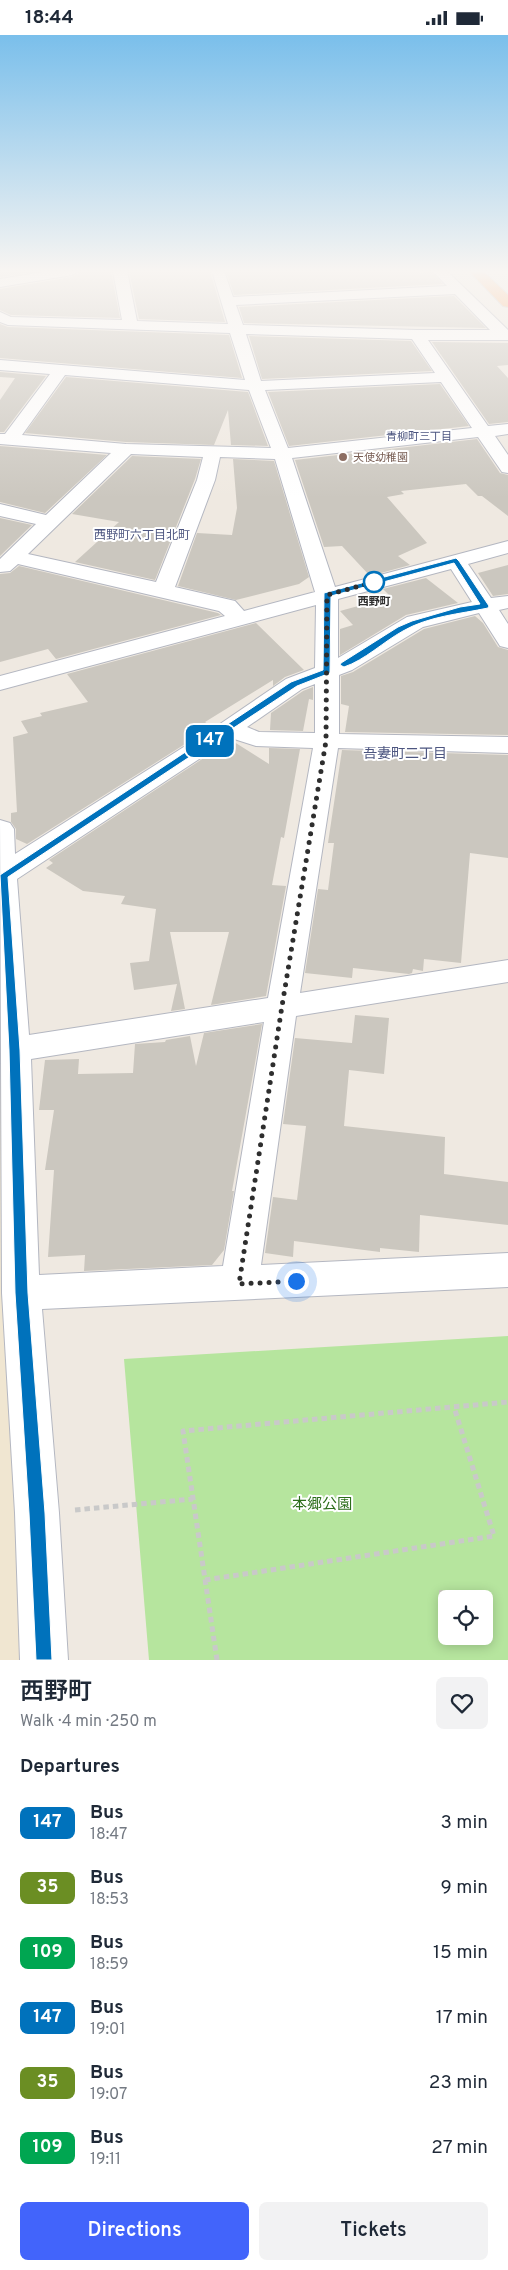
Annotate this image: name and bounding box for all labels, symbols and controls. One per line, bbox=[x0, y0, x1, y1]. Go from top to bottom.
text: 18:44 bbox=[25, 6, 74, 30]
district label: 青柳町三丁目 bbox=[386, 430, 452, 444]
marker: 天使幼稚園 bbox=[337, 451, 349, 463]
place label: 天使幼稚園 bbox=[353, 451, 408, 465]
district label: 西野町六丁目北町 bbox=[94, 528, 190, 544]
marker: 西野町 bbox=[363, 571, 385, 593]
place label: 西野町 bbox=[358, 595, 391, 609]
line badge: 147 bbox=[181, 725, 239, 757]
text: 147 bbox=[196, 729, 224, 752]
district label: 吾妻町二丁目 bbox=[363, 746, 447, 763]
your location bbox=[284, 1269, 309, 1294]
park label: 本郷公園 bbox=[292, 1496, 352, 1515]
map controls bbox=[438, 1590, 493, 1645]
button: locate bbox=[438, 1590, 493, 1645]
button: heart bbox=[436, 1677, 488, 1729]
text: 西野町 bbox=[20, 1678, 92, 1708]
text: Walk · 4 min · 250 m bbox=[20, 1712, 157, 1732]
text: Departures bbox=[20, 1755, 120, 1779]
text: Bus bbox=[90, 1801, 124, 1825]
text: 147 bbox=[33, 1811, 62, 1834]
text: 3 min bbox=[440, 1811, 488, 1835]
text: 18:47 bbox=[90, 1825, 127, 1845]
text: Bus bbox=[90, 1866, 124, 1890]
text: 35 bbox=[37, 1876, 58, 1899]
text: 9 min bbox=[441, 1876, 488, 1900]
text: 18:53 bbox=[90, 1890, 129, 1910]
text: Bus bbox=[90, 1931, 124, 1955]
text: 109 bbox=[32, 1941, 63, 1964]
text: 15 min bbox=[433, 1941, 488, 1965]
text: 18:59 bbox=[90, 1955, 129, 1975]
text: Bus bbox=[90, 1996, 124, 2020]
text: 147 bbox=[33, 2006, 62, 2029]
text: 17 min bbox=[436, 2006, 488, 2030]
text: 19:01 bbox=[90, 2020, 125, 2040]
text: Bus bbox=[90, 2061, 124, 2085]
text: 35 bbox=[37, 2071, 58, 2094]
text: 23 min bbox=[429, 2071, 488, 2095]
text: 19:07 bbox=[90, 2085, 127, 2105]
text: Bus bbox=[90, 2126, 124, 2150]
text: 109 bbox=[32, 2136, 63, 2159]
text: 27 min bbox=[431, 2136, 488, 2160]
text: 19:11 bbox=[90, 2150, 121, 2170]
button: Directions bbox=[20, 2202, 249, 2260]
button: Tickets bbox=[259, 2202, 488, 2260]

